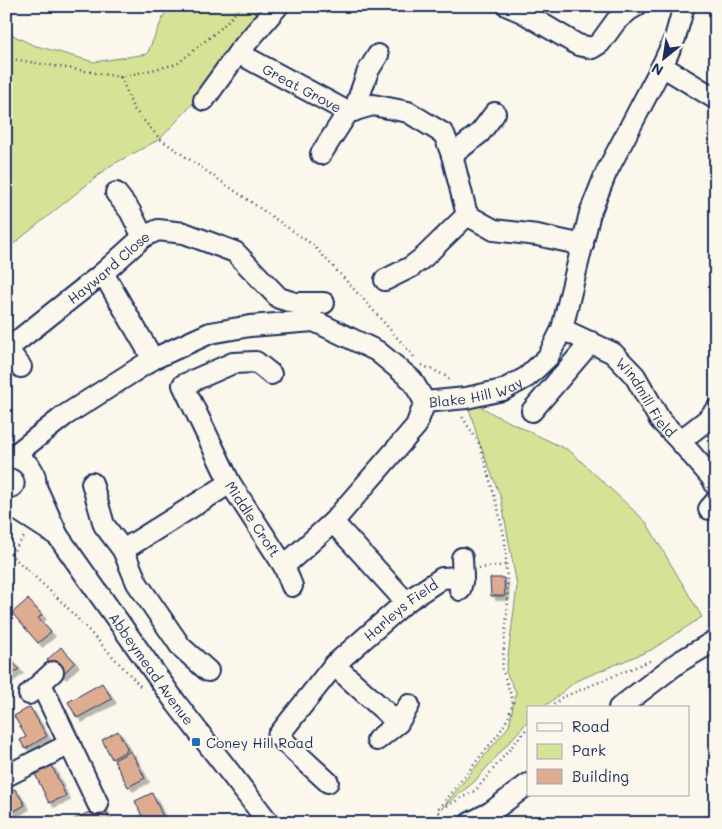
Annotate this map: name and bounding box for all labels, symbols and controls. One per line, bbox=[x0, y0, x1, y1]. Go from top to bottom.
north arrow bbox=[640, 32, 690, 82]
street label: Great Grove bbox=[259, 59, 345, 116]
text: N bbox=[648, 59, 667, 81]
street label: Hayward Close bbox=[63, 226, 152, 308]
street label: Windmill Field bbox=[612, 353, 681, 441]
street label: Blake Hill Way bbox=[428, 372, 526, 411]
street label: Middle Croft bbox=[221, 477, 285, 560]
street label: Harleys Field bbox=[359, 574, 441, 645]
street label: Abbeymead Avenue bbox=[105, 608, 199, 728]
legend bbox=[527, 706, 690, 796]
text: Road bbox=[572, 716, 609, 736]
place label: Coney Hill Road bbox=[206, 733, 313, 752]
marker: Coney Hill Road bbox=[190, 736, 202, 748]
text: Park bbox=[572, 740, 606, 760]
text: Building bbox=[572, 766, 629, 786]

